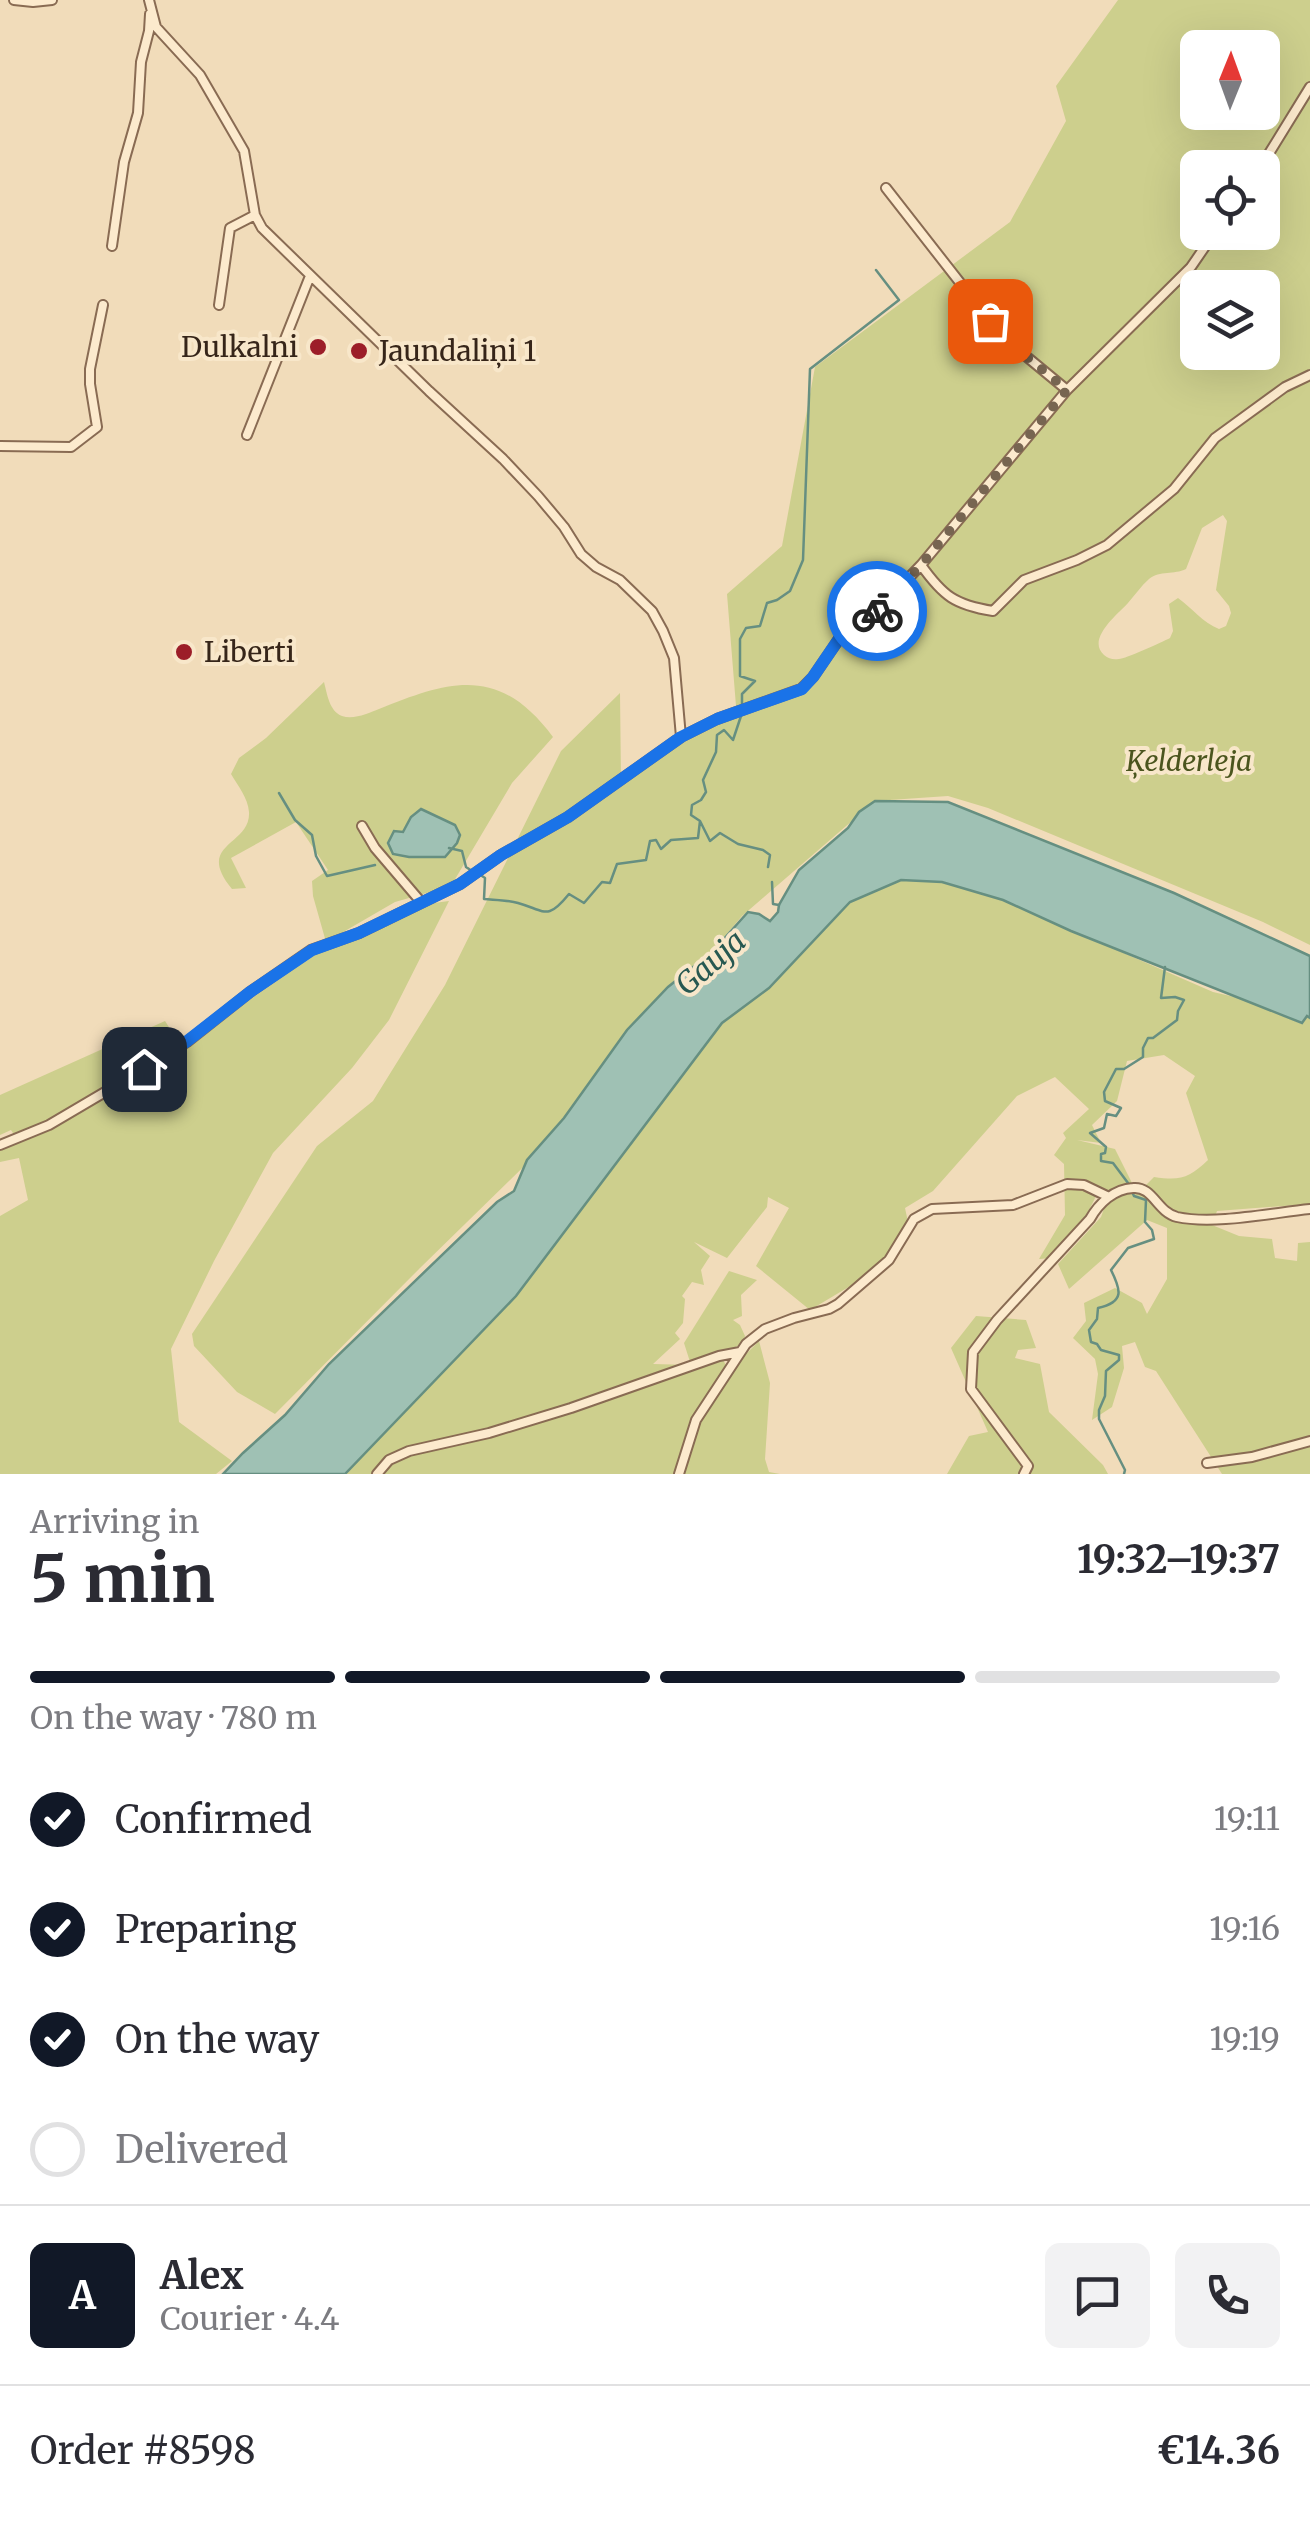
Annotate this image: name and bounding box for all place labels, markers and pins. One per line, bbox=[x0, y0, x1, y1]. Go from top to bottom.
pin bbox=[948, 279, 1033, 364]
place label: Dulkalni bbox=[181, 329, 298, 365]
place label: Jaundaliņi 1 bbox=[378, 333, 536, 369]
marker: Dulkalni bbox=[307, 336, 329, 358]
marker: Jaundaliņi 1 bbox=[348, 340, 370, 362]
place label: Liberti bbox=[204, 634, 295, 670]
marker: Liberti bbox=[173, 641, 195, 663]
pin bbox=[102, 1027, 187, 1112]

